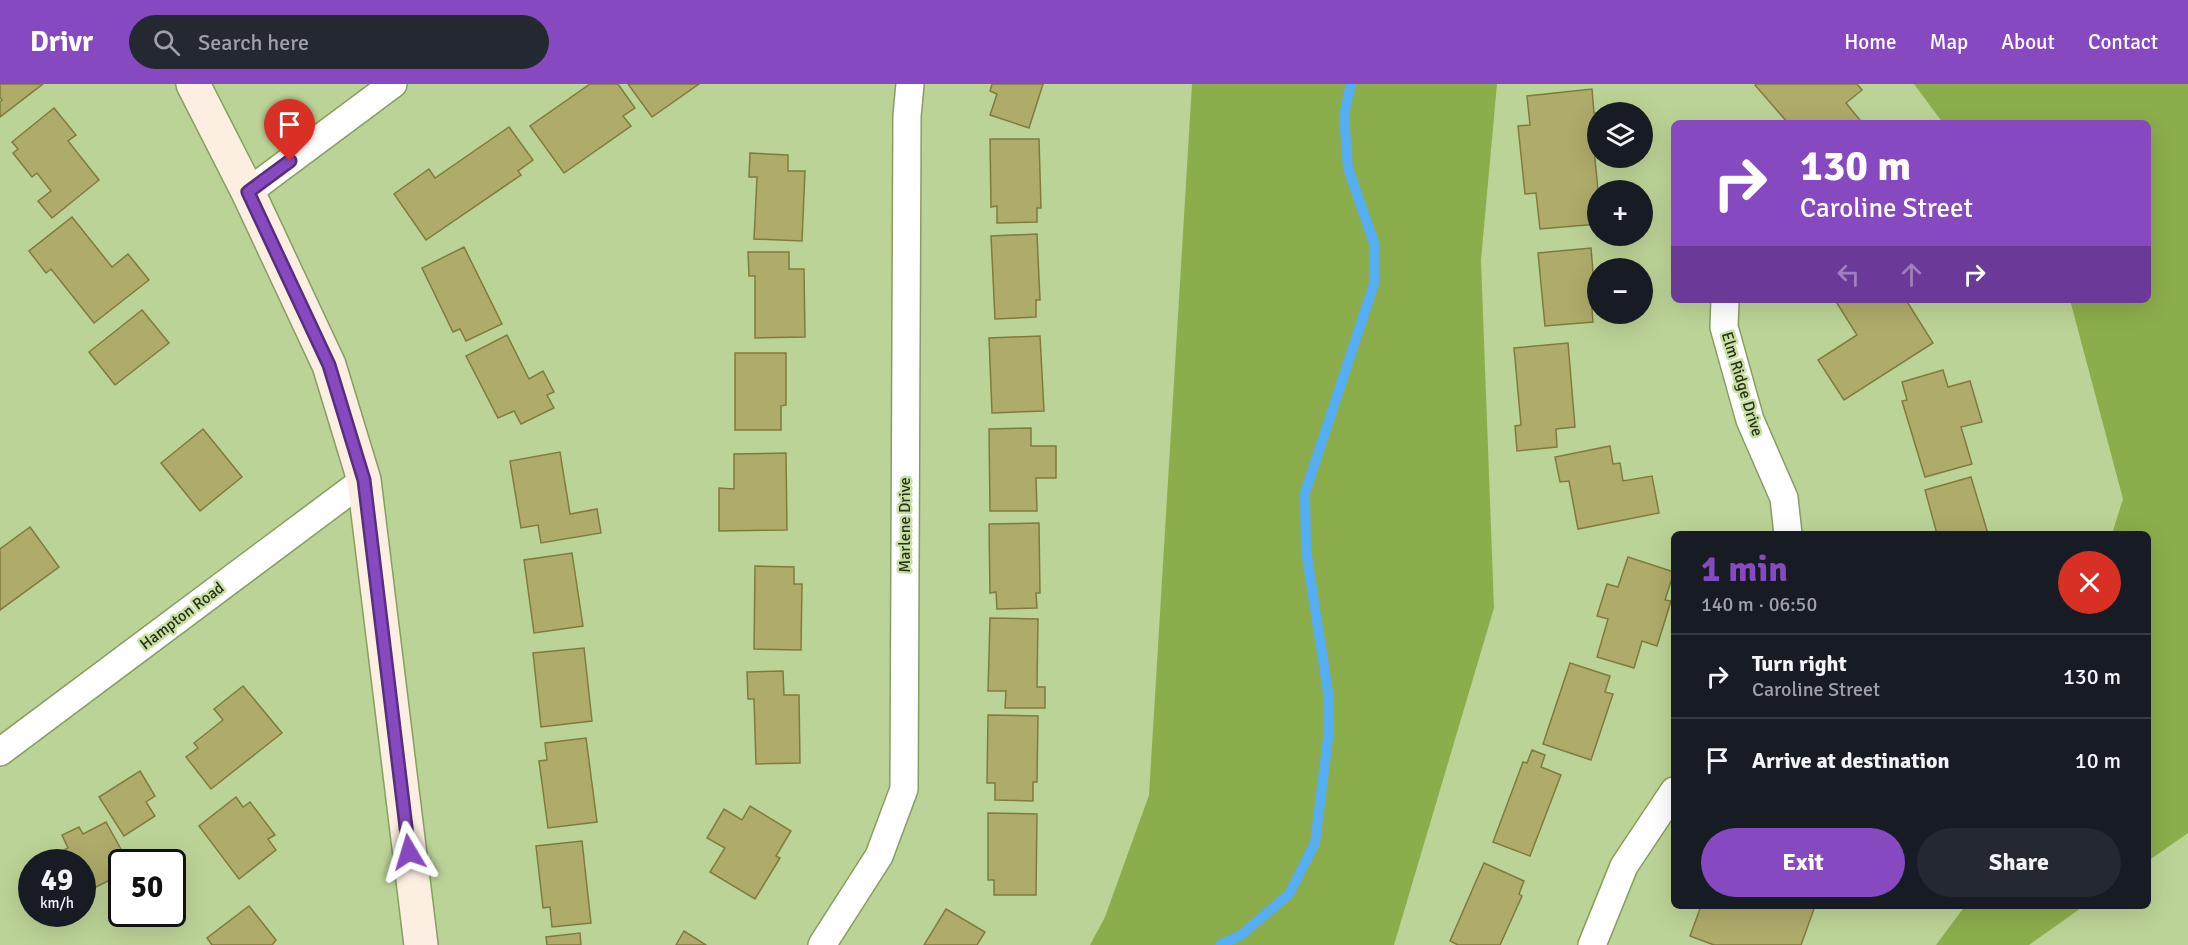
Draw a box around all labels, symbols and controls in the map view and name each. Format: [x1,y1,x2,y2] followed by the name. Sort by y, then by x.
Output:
[129,15,549,69] search box
[30,25,93,59] text: Drivr
[150,26,183,59] icon: search
[198,29,309,56] text: Search here
[1844,29,1897,55] text: Home
[1930,29,1968,55] text: Map
[2001,29,2055,55] text: About
[2088,29,2158,55] text: Contact
[264,99,315,161] pin
[1587,102,1653,324] map controls
[1587,102,1653,168] button: layers
[273,108,306,141] icon: arrive
[1800,141,1911,192] text: 130 m
[1701,144,1779,222] icon: right
[1587,180,1653,246] button: +
[1800,192,1973,225] text: Caroline Street
[1587,258,1653,324] button: −
[1832,258,1865,291] icon: left
[1895,258,1928,291] icon: ahead
[1958,258,1991,291] icon: right
[1717,329,1767,439] street label: Elm Ridge Drive
[895,477,915,573] street label: Marlene Drive
[1701,547,1788,592] text: 1 min
[2058,551,2121,614] button: close
[136,578,228,654] street label: Hampton Road
[1701,592,1817,617] text: 140 m · 06:50
[1752,650,1847,677] text: Turn right
[1701,660,1734,693] icon: right
[2063,663,2121,690] text: 130 m
[1752,677,1880,702] text: Caroline Street
[1701,744,1734,777] icon: arrive
[1752,747,1949,774] text: Arrive at destination
[2075,747,2121,774] text: 10 m
[377,820,441,884] position arrow
[1701,828,1905,897] button: Exit
[1917,828,2121,897] button: Share
[108,849,186,927] speed limit sign: 50
[41,862,73,899] text: 49
[40,894,74,912] text: km/h

